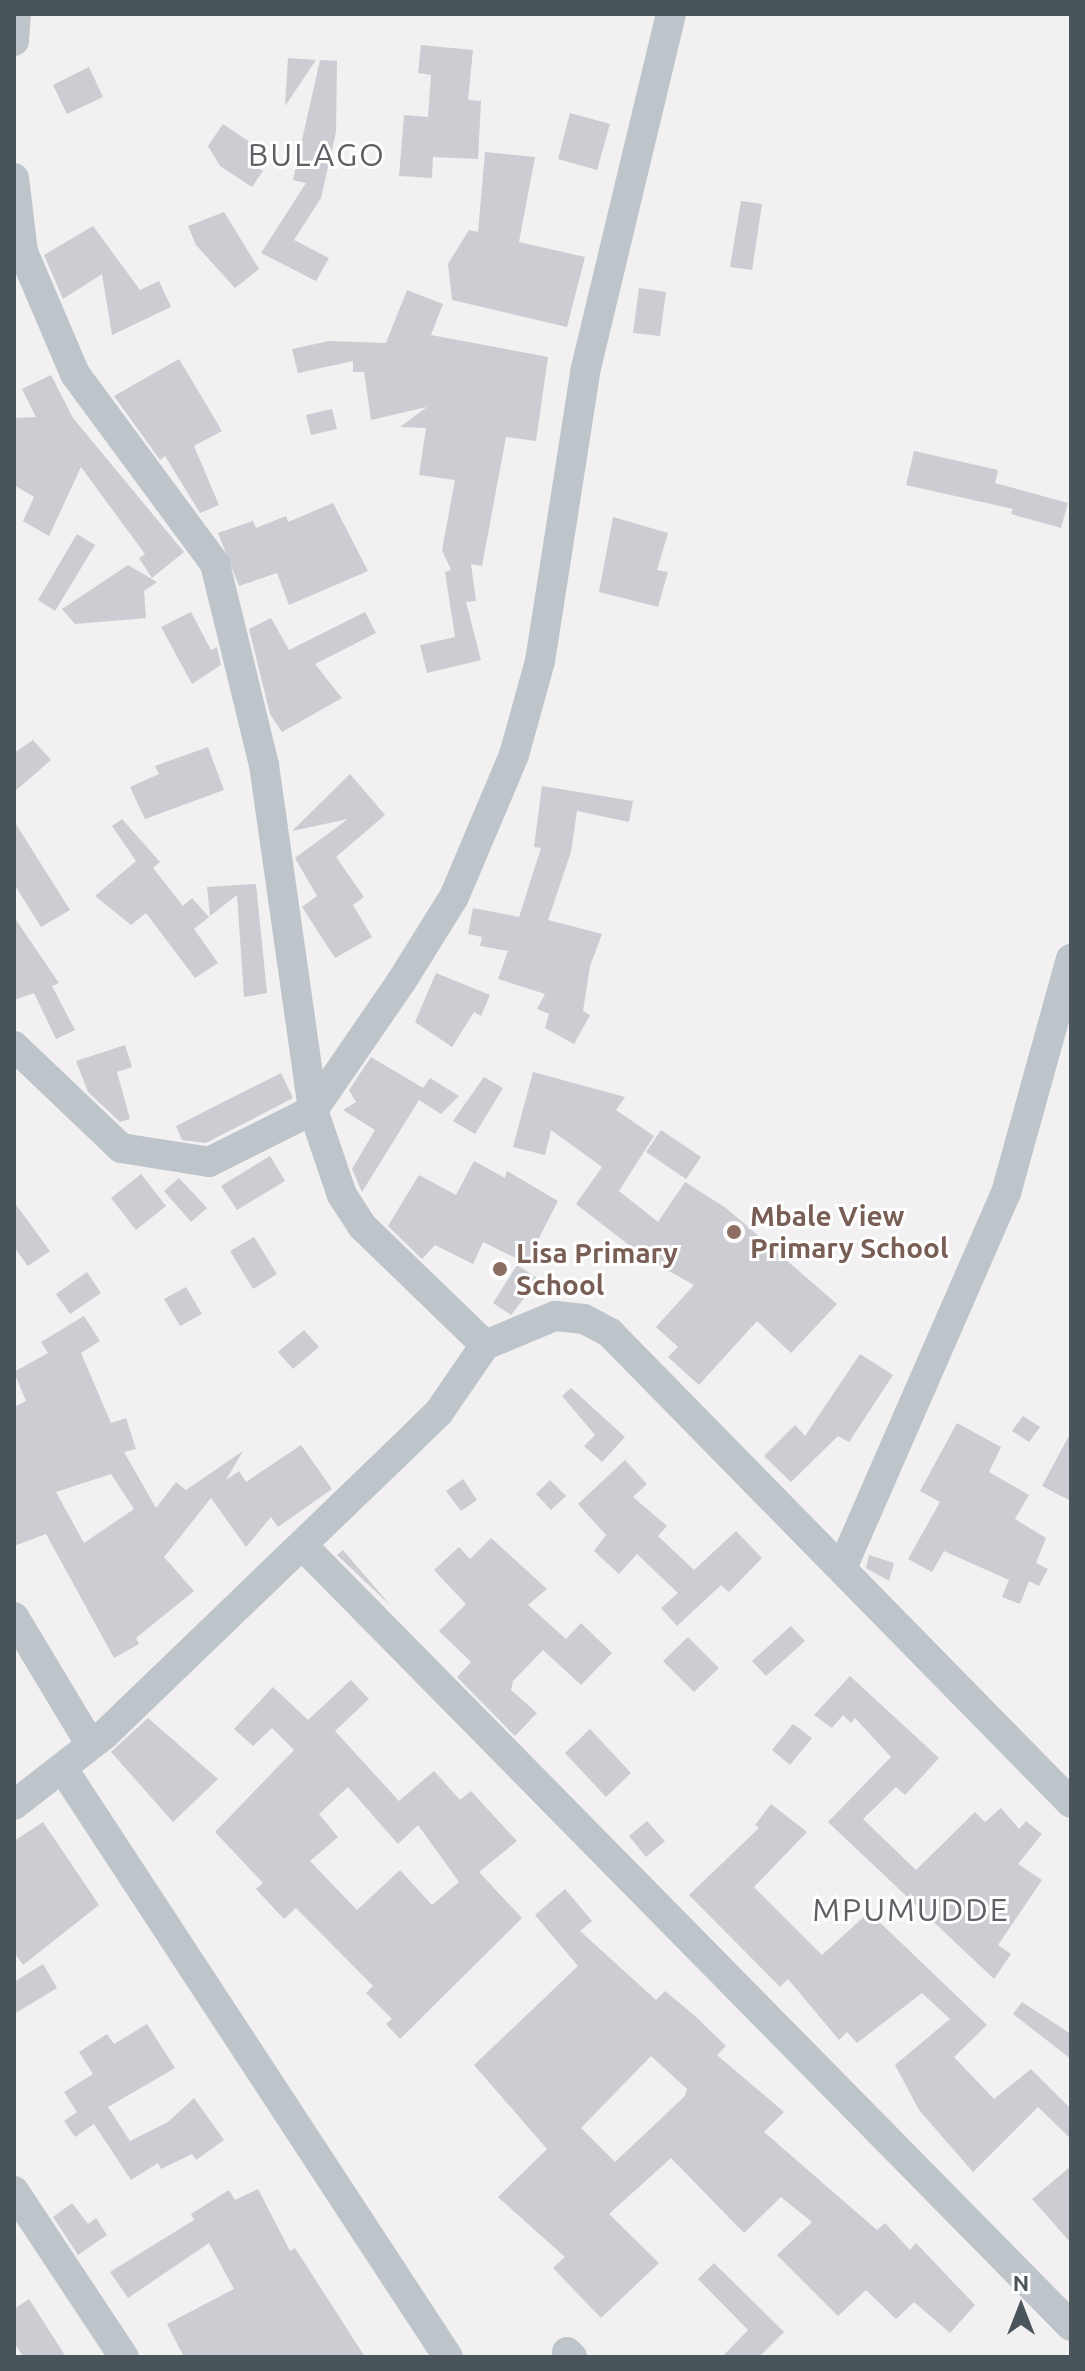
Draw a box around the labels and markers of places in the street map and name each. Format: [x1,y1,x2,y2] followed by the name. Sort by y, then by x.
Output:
[750,1199,948,1265] place label: Mbale View Primary School
[725,1223,743,1241] marker: Mbale View Primary School
[516,1236,678,1302] place label: Lisa Primary School
[491,1260,509,1278] marker: Lisa Primary School

